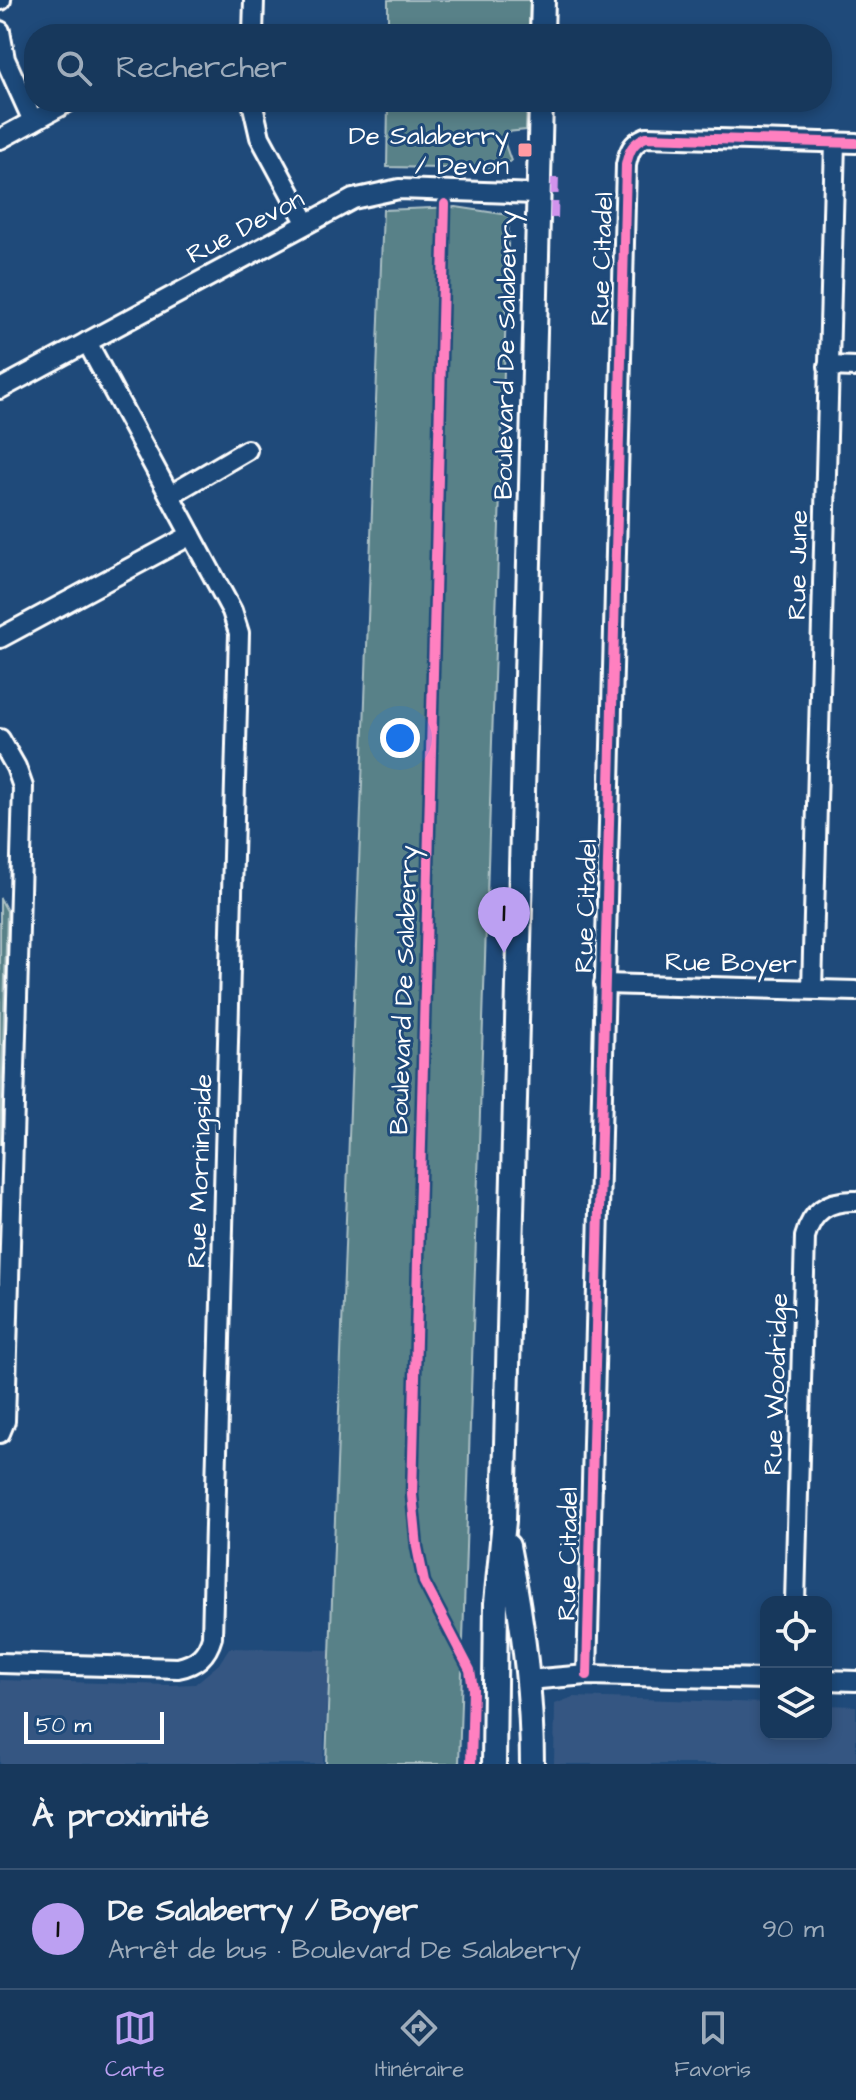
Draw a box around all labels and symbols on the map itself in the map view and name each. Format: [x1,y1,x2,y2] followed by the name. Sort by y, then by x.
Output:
[349,118,509,184] place label: De Salaberry / Devon
[516,141,534,159] marker: De Salaberry / Devon
[180,181,311,273] street label: Rue Devon
[582,192,622,327] street label: Rue Citadel
[485,210,529,500] street label: Boulevard De Salaberry
[779,510,817,620] street label: Rue June
[380,718,420,758] your location
[566,839,606,974] street label: Rue Citadel
[381,845,429,1135] street label: Boulevard De Salaberry
[478,887,530,953] pin: 1
[665,944,797,984] street label: Rue Boyer
[179,1073,223,1269] street label: Rue Morningside
[755,1292,799,1476] street label: Rue Woodridge
[549,1487,587,1621] street label: Rue Citadel
[24,1708,164,1744] scale bar

